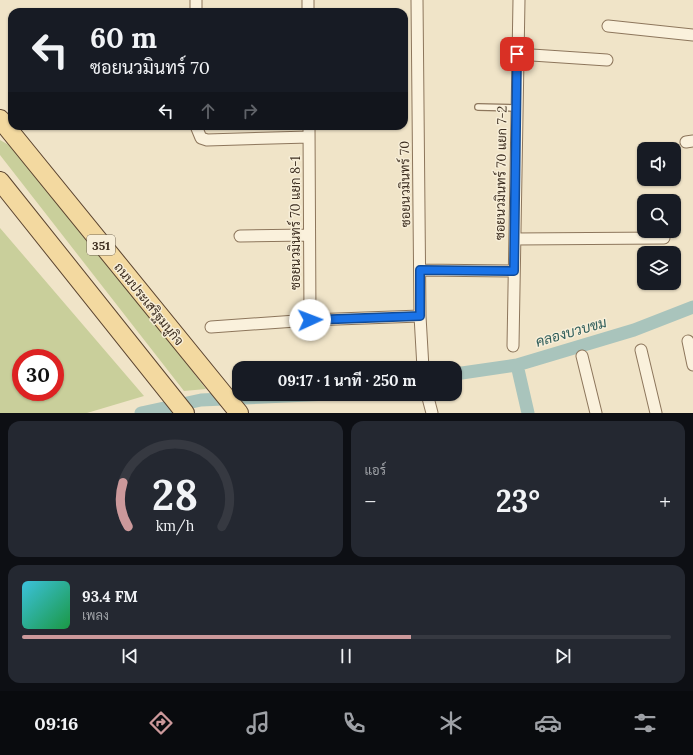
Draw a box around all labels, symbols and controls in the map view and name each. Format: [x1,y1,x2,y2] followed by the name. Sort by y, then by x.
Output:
[90,20,157,56] text: 60 m
[24,24,76,76] icon: left
[500,37,534,71] pin
[506,43,528,65] icon: arrive
[90,56,210,79] text: ซอยนวมินทร์ 70
[155,100,177,122] icon: left
[197,100,219,122] icon: ahead
[239,100,261,122] icon: right
[490,106,511,240] street label: ซอยนวมินทร์ 70 แยก 7-2
[395,141,414,227] street label: ซอยนวมินทร์ 70
[637,142,681,290] map controls
[637,142,681,186] button: sound
[286,156,304,290] street label: ซอยนวมินทร์ 70 แยก 8-1
[637,194,681,238] button: search
[87,235,115,255] road number: 351
[637,246,681,290] button: layers
[110,259,188,350] street label: ถนนประเสริฐมนูกิจ
[289,299,331,341] position arrow
[533,313,609,351] water label: คลองบวบขม
[12,349,64,401] speed limit sign: 30
[278,371,416,390] text: 09:17 · 1 นาที · 250 m
[365,462,386,479] text: แอร์
[152,468,198,521] text: 28
[496,482,540,520] text: 23°
[365,487,376,515] text: −
[659,487,671,515] text: +
[156,517,195,536] text: km/h
[82,587,138,606] text: 93.4 FM
[82,607,109,624] text: เพลง
[119,645,141,667] icon: previous
[335,645,357,667] icon: pause
[552,645,574,667] icon: next
[147,709,175,737] icon: directions
[244,709,272,737] icon: music
[340,709,368,737] icon: phone
[437,709,465,737] icon: climate
[534,709,562,737] icon: car
[631,709,659,737] icon: filters
[34,712,78,735] text: 09:16

